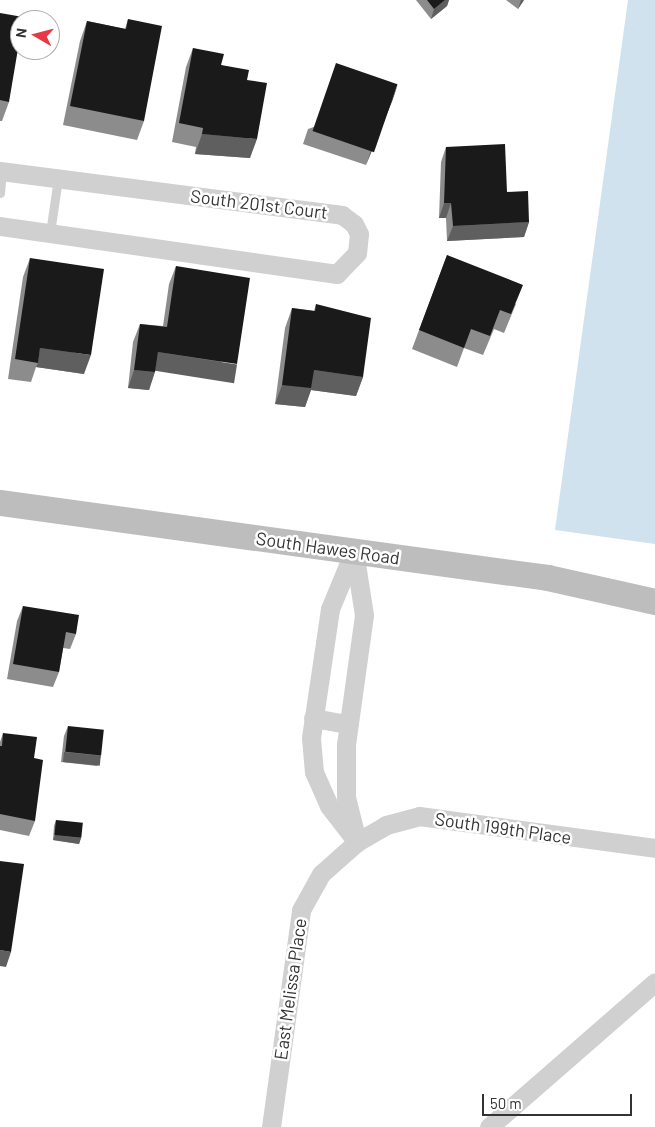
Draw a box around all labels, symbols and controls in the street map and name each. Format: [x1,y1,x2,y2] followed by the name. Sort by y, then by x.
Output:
[10,10,60,60] north arrow
[12,27,30,39] text: N
[189,185,329,223] street label: South 201st Court
[255,527,401,569] street label: South Hawes Road
[433,808,573,848] street label: South 199th Place
[269,917,311,1061] street label: East Melissa Place
[485,1084,635,1116] scale bar
[490,1094,522,1112] text: 50 m

